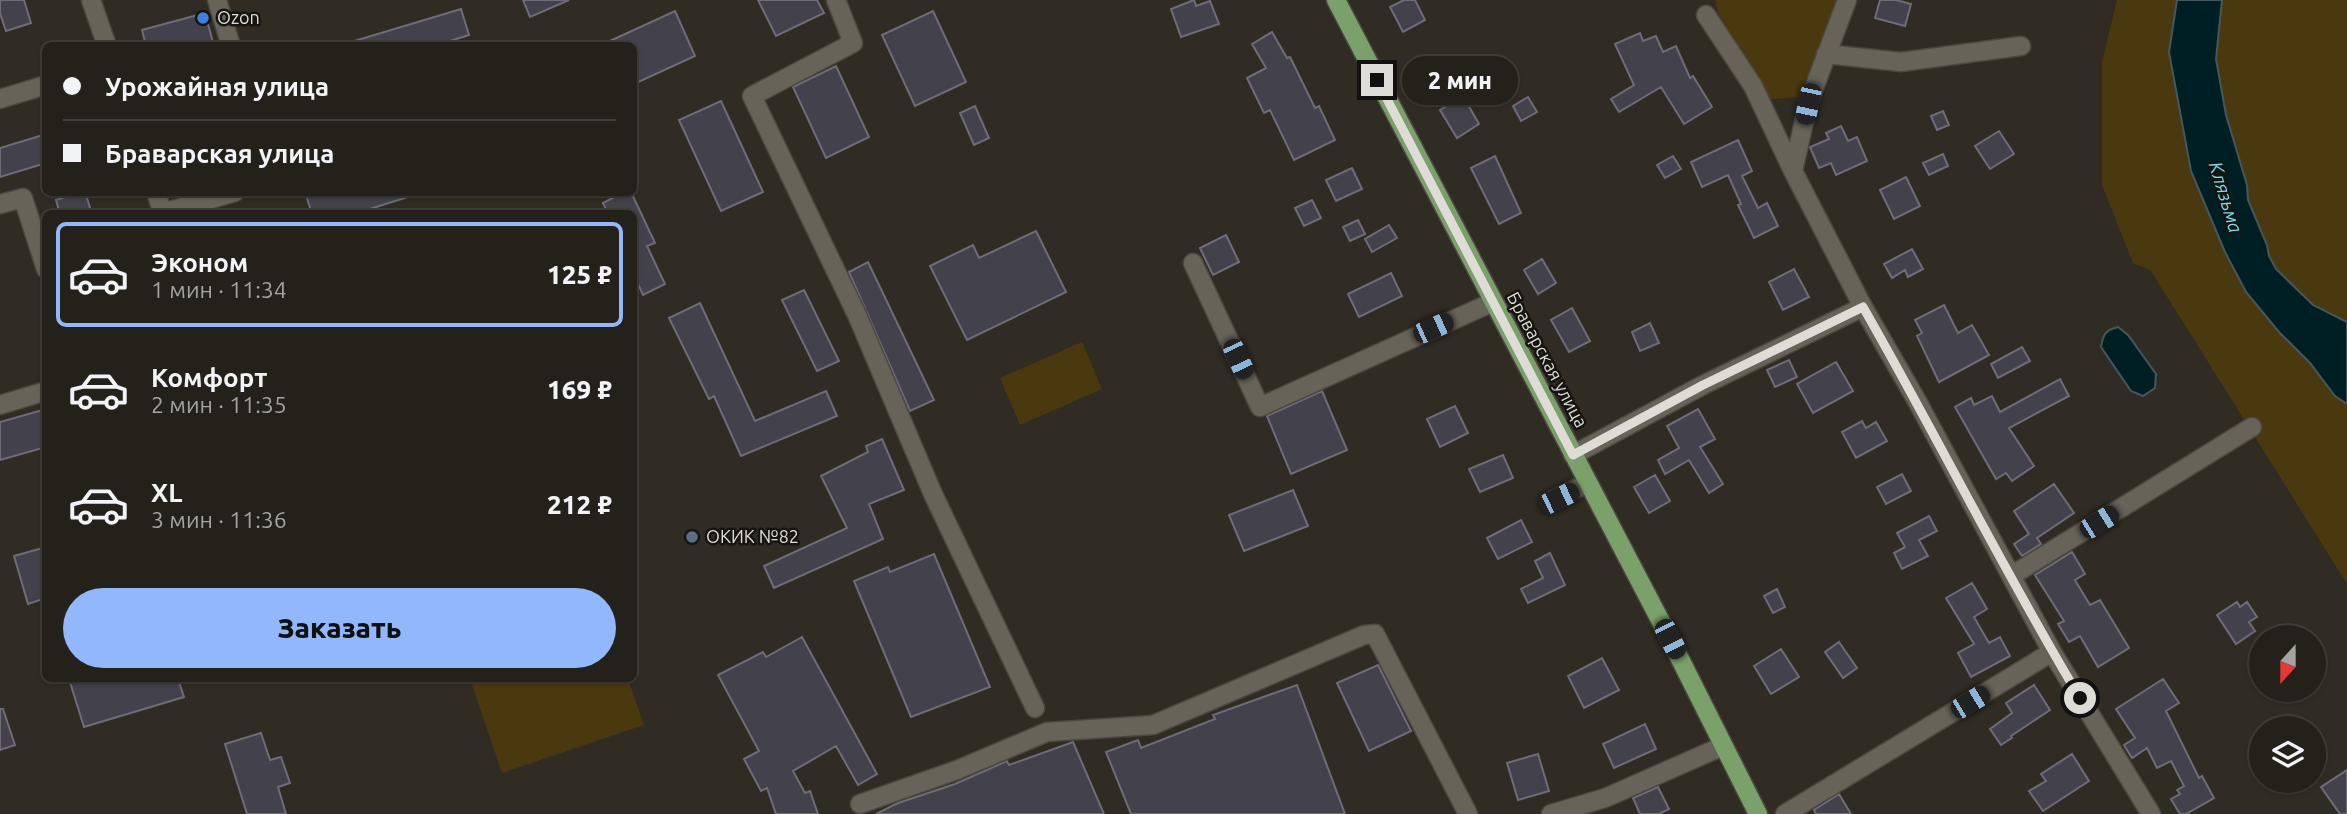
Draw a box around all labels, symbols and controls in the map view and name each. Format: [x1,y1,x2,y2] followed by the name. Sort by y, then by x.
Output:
[217,7,260,27] place label: Ozon
[195,10,211,26] marker: Ozon
[1402,56,1517,104] callout: 2 мин
[1361,64,1393,96] route end
[1428,68,1492,93] text: 2 мин
[105,72,329,101] text: Урожайная улица
[1794,81,1823,127] car
[105,139,334,168] text: Браварская улица
[2205,159,2247,235] water label: Клязьма
[67,243,130,306] icon: car
[151,248,248,277] text: Эконом
[547,260,612,289] text: 125 ₽
[151,277,287,302] text: 1 мин · 11:34
[1504,288,1592,431] street label: Браварская улица
[1410,310,1457,346] car
[1220,336,1257,382] car
[67,358,130,421] icon: car
[151,363,267,392] text: Комфорт
[547,375,612,404] text: 169 ₽
[151,392,287,417] text: 2 мин · 11:35
[67,473,130,536] icon: car
[151,478,182,507] text: XL
[1536,479,1583,517] car
[547,490,612,519] text: 212 ₽
[2076,502,2123,542] car
[151,507,287,532] text: 3 мин · 11:36
[706,526,799,546] place label: ОКИК №82
[684,529,700,545] marker: ОКИК №82
[63,588,616,668] button: Заказать
[1652,616,1689,662] car
[2249,625,2326,702] north arrow
[2249,625,2326,793] map controls
[1947,682,1994,722] car
[2064,682,2096,714] route start
[2249,716,2326,793] button: layers

